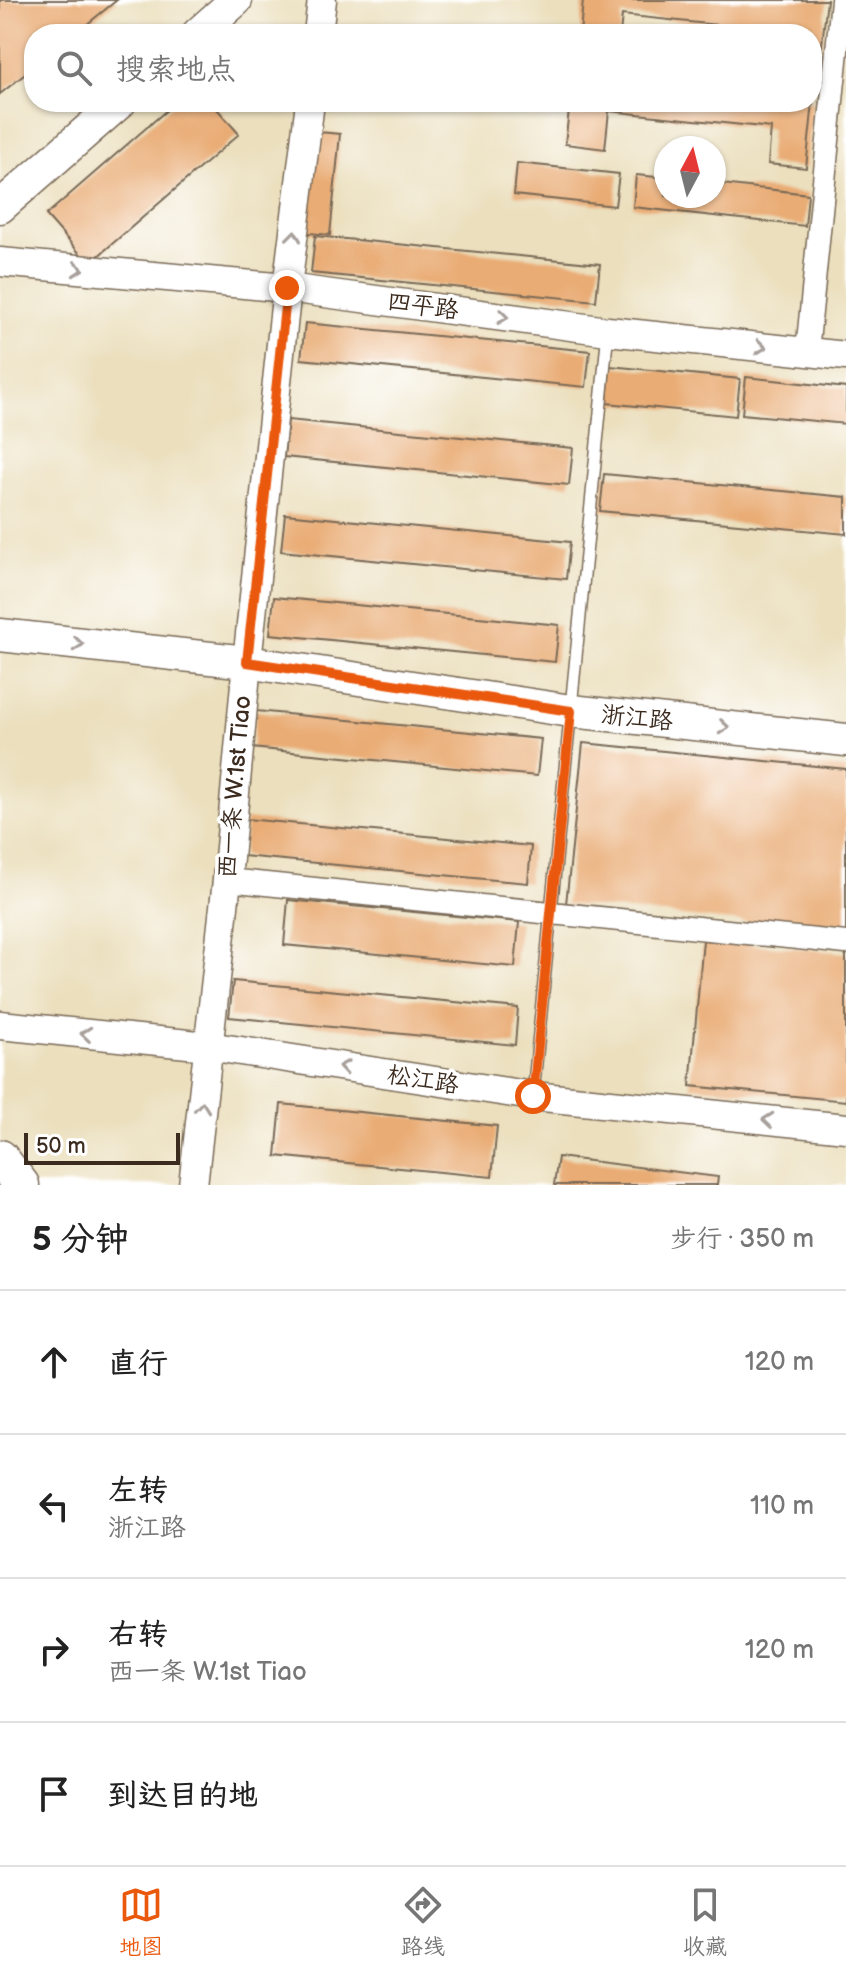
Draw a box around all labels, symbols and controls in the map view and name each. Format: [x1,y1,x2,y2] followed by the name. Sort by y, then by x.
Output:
[24,24,822,112] search box
[52,46,96,90] icon: search
[116,52,236,88] text: 搜索地点
[654,136,726,208] north arrow
[285,229,302,242] one-way arrow
[72,260,85,277] one-way arrow
[269,270,305,306] route end
[385,287,461,325] street label: 四平路
[496,308,510,325] one-way arrow
[755,338,768,355] one-way arrow
[71,635,84,652] one-way arrow
[213,694,257,880] street label: 西一条 W.1st Tiao
[600,700,674,736] street label: 浙江路
[718,719,731,736] one-way arrow
[79,1025,92,1042] one-way arrow
[337,1060,351,1077] one-way arrow
[385,1060,461,1100] street label: 松江路
[515,1078,551,1114] route start
[193,1101,210,1114] one-way arrow
[761,1112,774,1129] one-way arrow
[24,1129,180,1165] scale bar
[36,1133,86,1160] text: 50 m
[32,1219,129,1260] text: 5 分钟
[670,1224,814,1255] text: 步行 · 350 m
[32,1340,76,1384] icon: ahead
[108,1346,168,1382] text: 直行
[745,1347,814,1378] text: 120 m
[108,1473,168,1509] text: 左转
[32,1484,76,1528] icon: left
[750,1491,814,1522] text: 110 m
[108,1513,186,1544] text: 浙江路
[108,1617,168,1653] text: 右转
[32,1628,76,1672] icon: right
[745,1635,814,1666] text: 120 m
[108,1657,307,1688] text: 西一条 W.1st Tiao
[32,1772,76,1816] icon: arrive
[108,1778,258,1814] text: 到达目的地
[119,1883,163,1961] tab: 地图
[401,1883,445,1961] tab: 路线
[683,1883,727,1961] tab: 收藏

